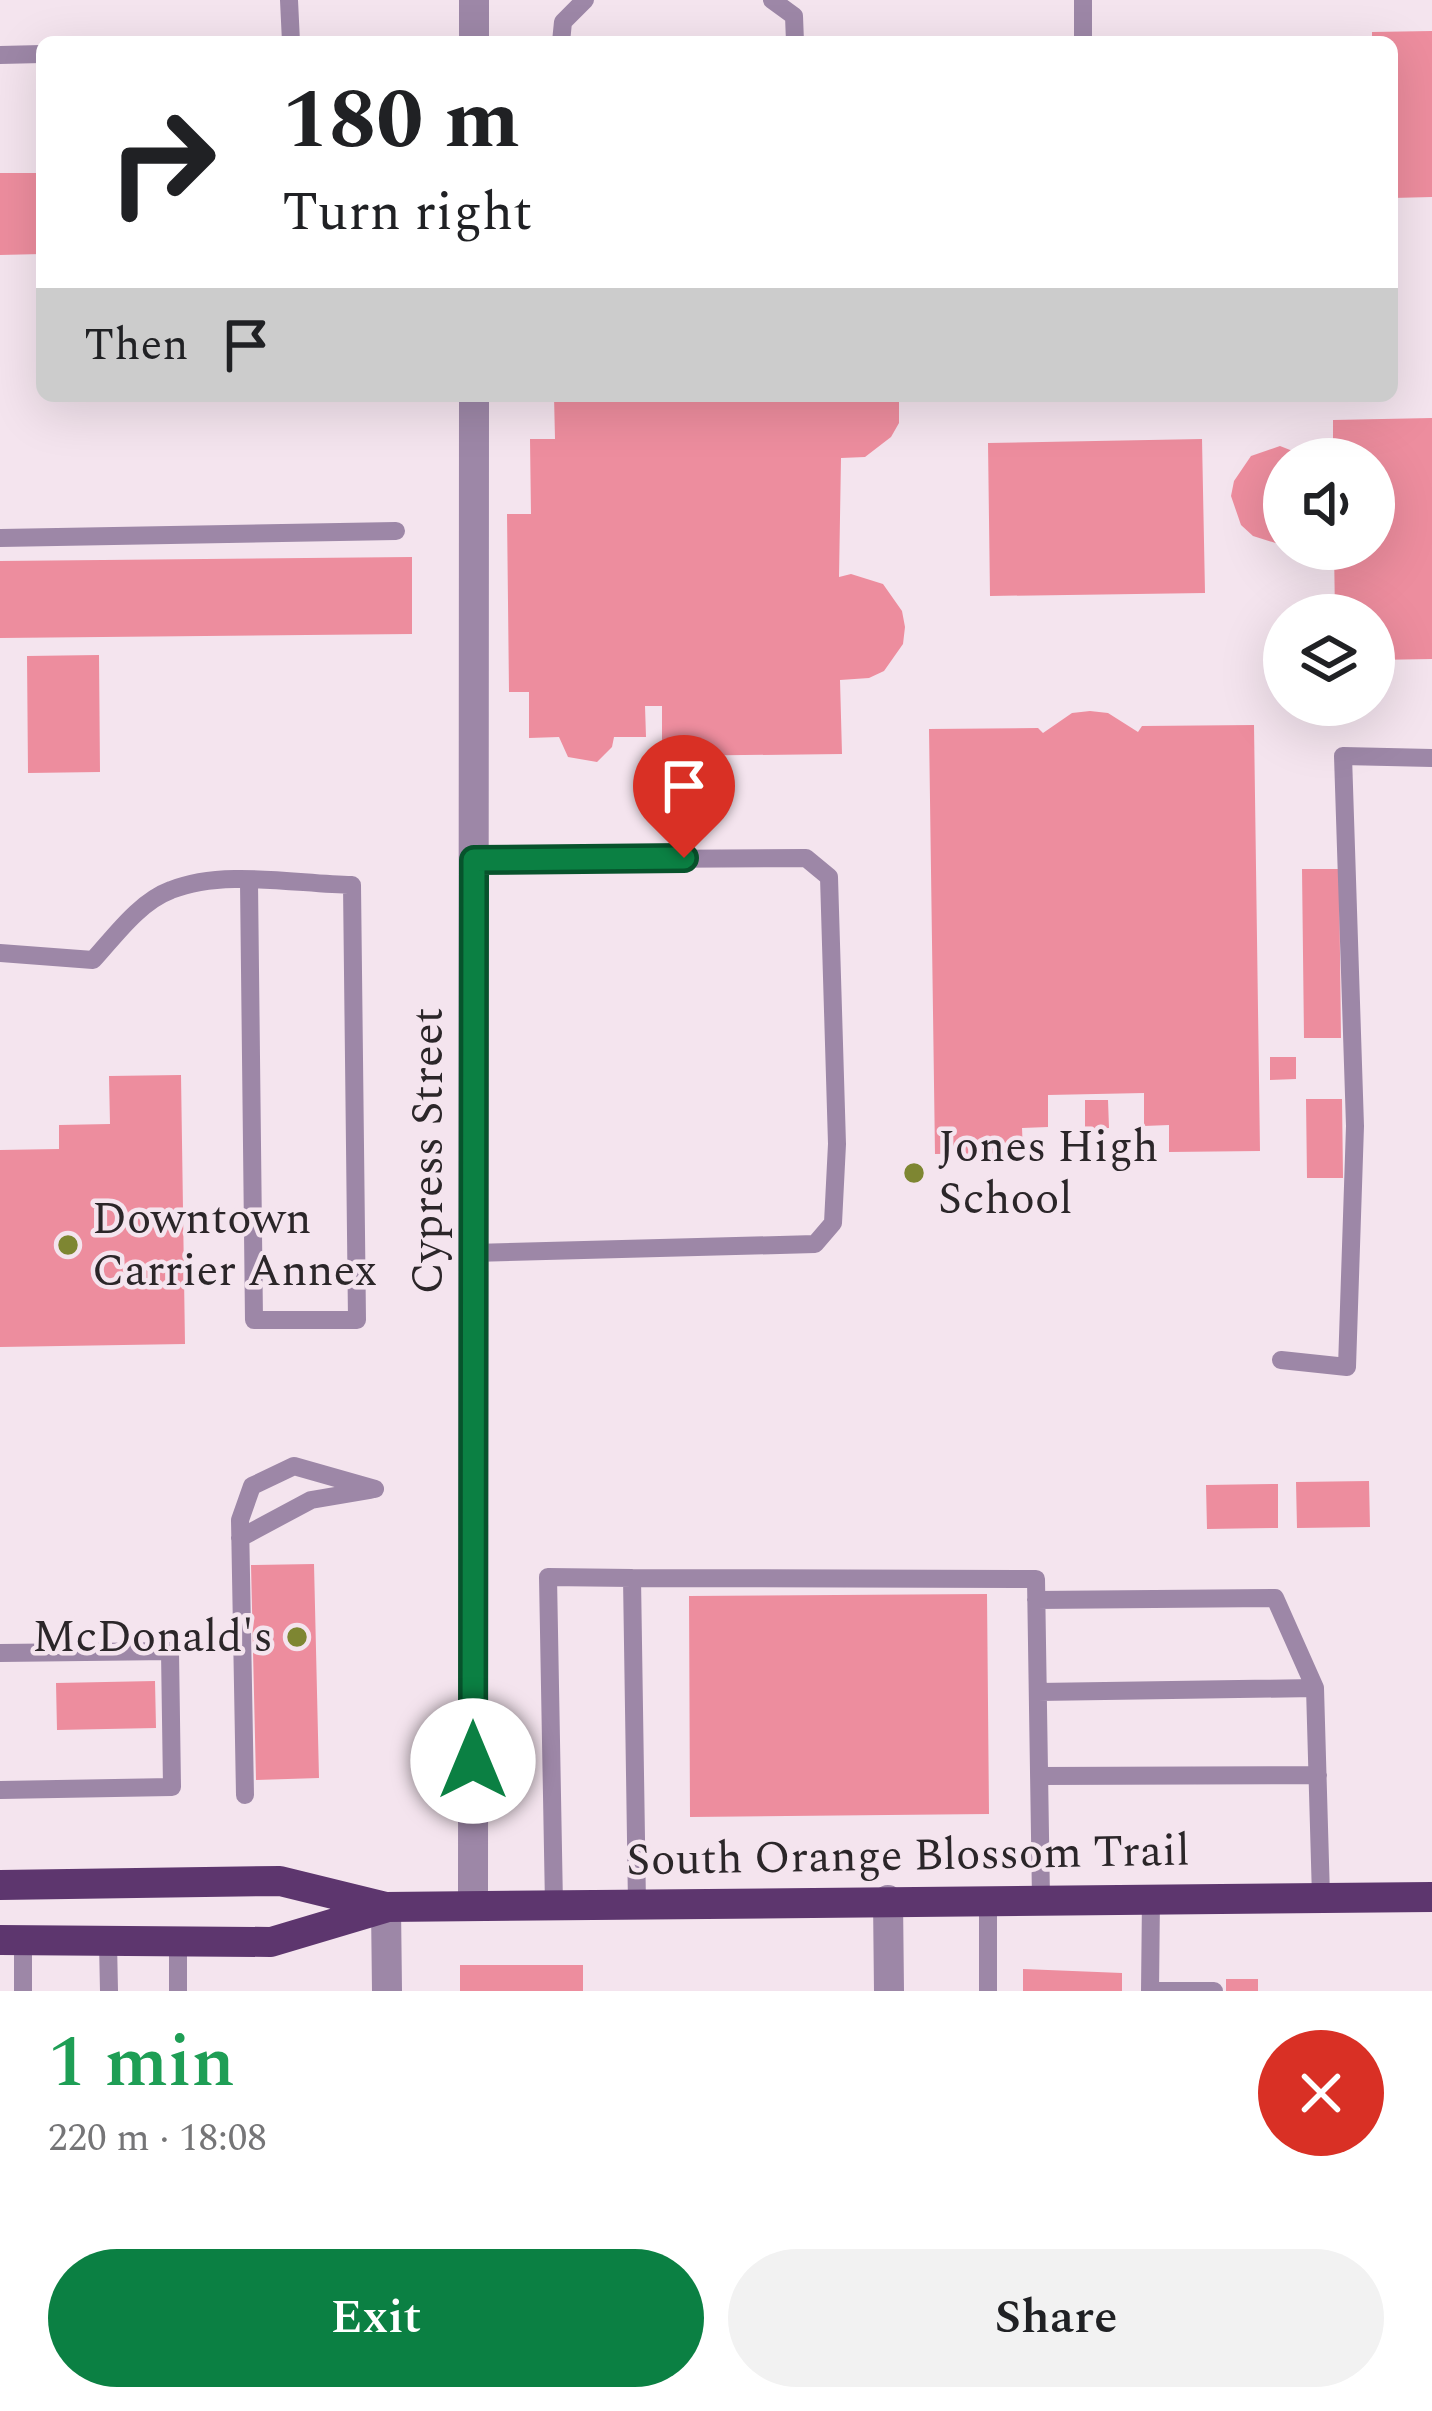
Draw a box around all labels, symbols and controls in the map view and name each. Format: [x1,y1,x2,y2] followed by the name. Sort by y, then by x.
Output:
[282,57,520,185] text: 180 m
[84,84,240,240] icon: right
[282,172,532,254] text: Turn right
[84,311,189,380] text: Then
[213,312,279,378] icon: arrive
[1263,438,1395,726] map controls
[1263,438,1395,570] button: sound
[1263,594,1395,726] button: layers
[633,735,735,858] pin
[651,753,717,819] icon: arrive
[394,1007,463,1295] street label: Cypress Street
[938,1113,1158,1234] place label: Jones High School
[901,1160,927,1186] marker: Jones High School
[92,1185,377,1306] place label: Downtown Carrier Annex
[55,1232,81,1258] marker: Downtown Carrier Annex
[32,1603,273,1672] place label: McDonald's
[284,1624,310,1650] marker: McDonald's
[410,1698,536,1824] position arrow
[626,1817,1190,1895] street label: South Orange Blossom Trail
[48,2009,235,2118] text: 1 min
[1258,2030,1384,2156] button: close
[48,2109,267,2168] text: 220 m · 18:08
[48,2249,704,2387] button: Exit
[728,2249,1384,2387] button: Share

